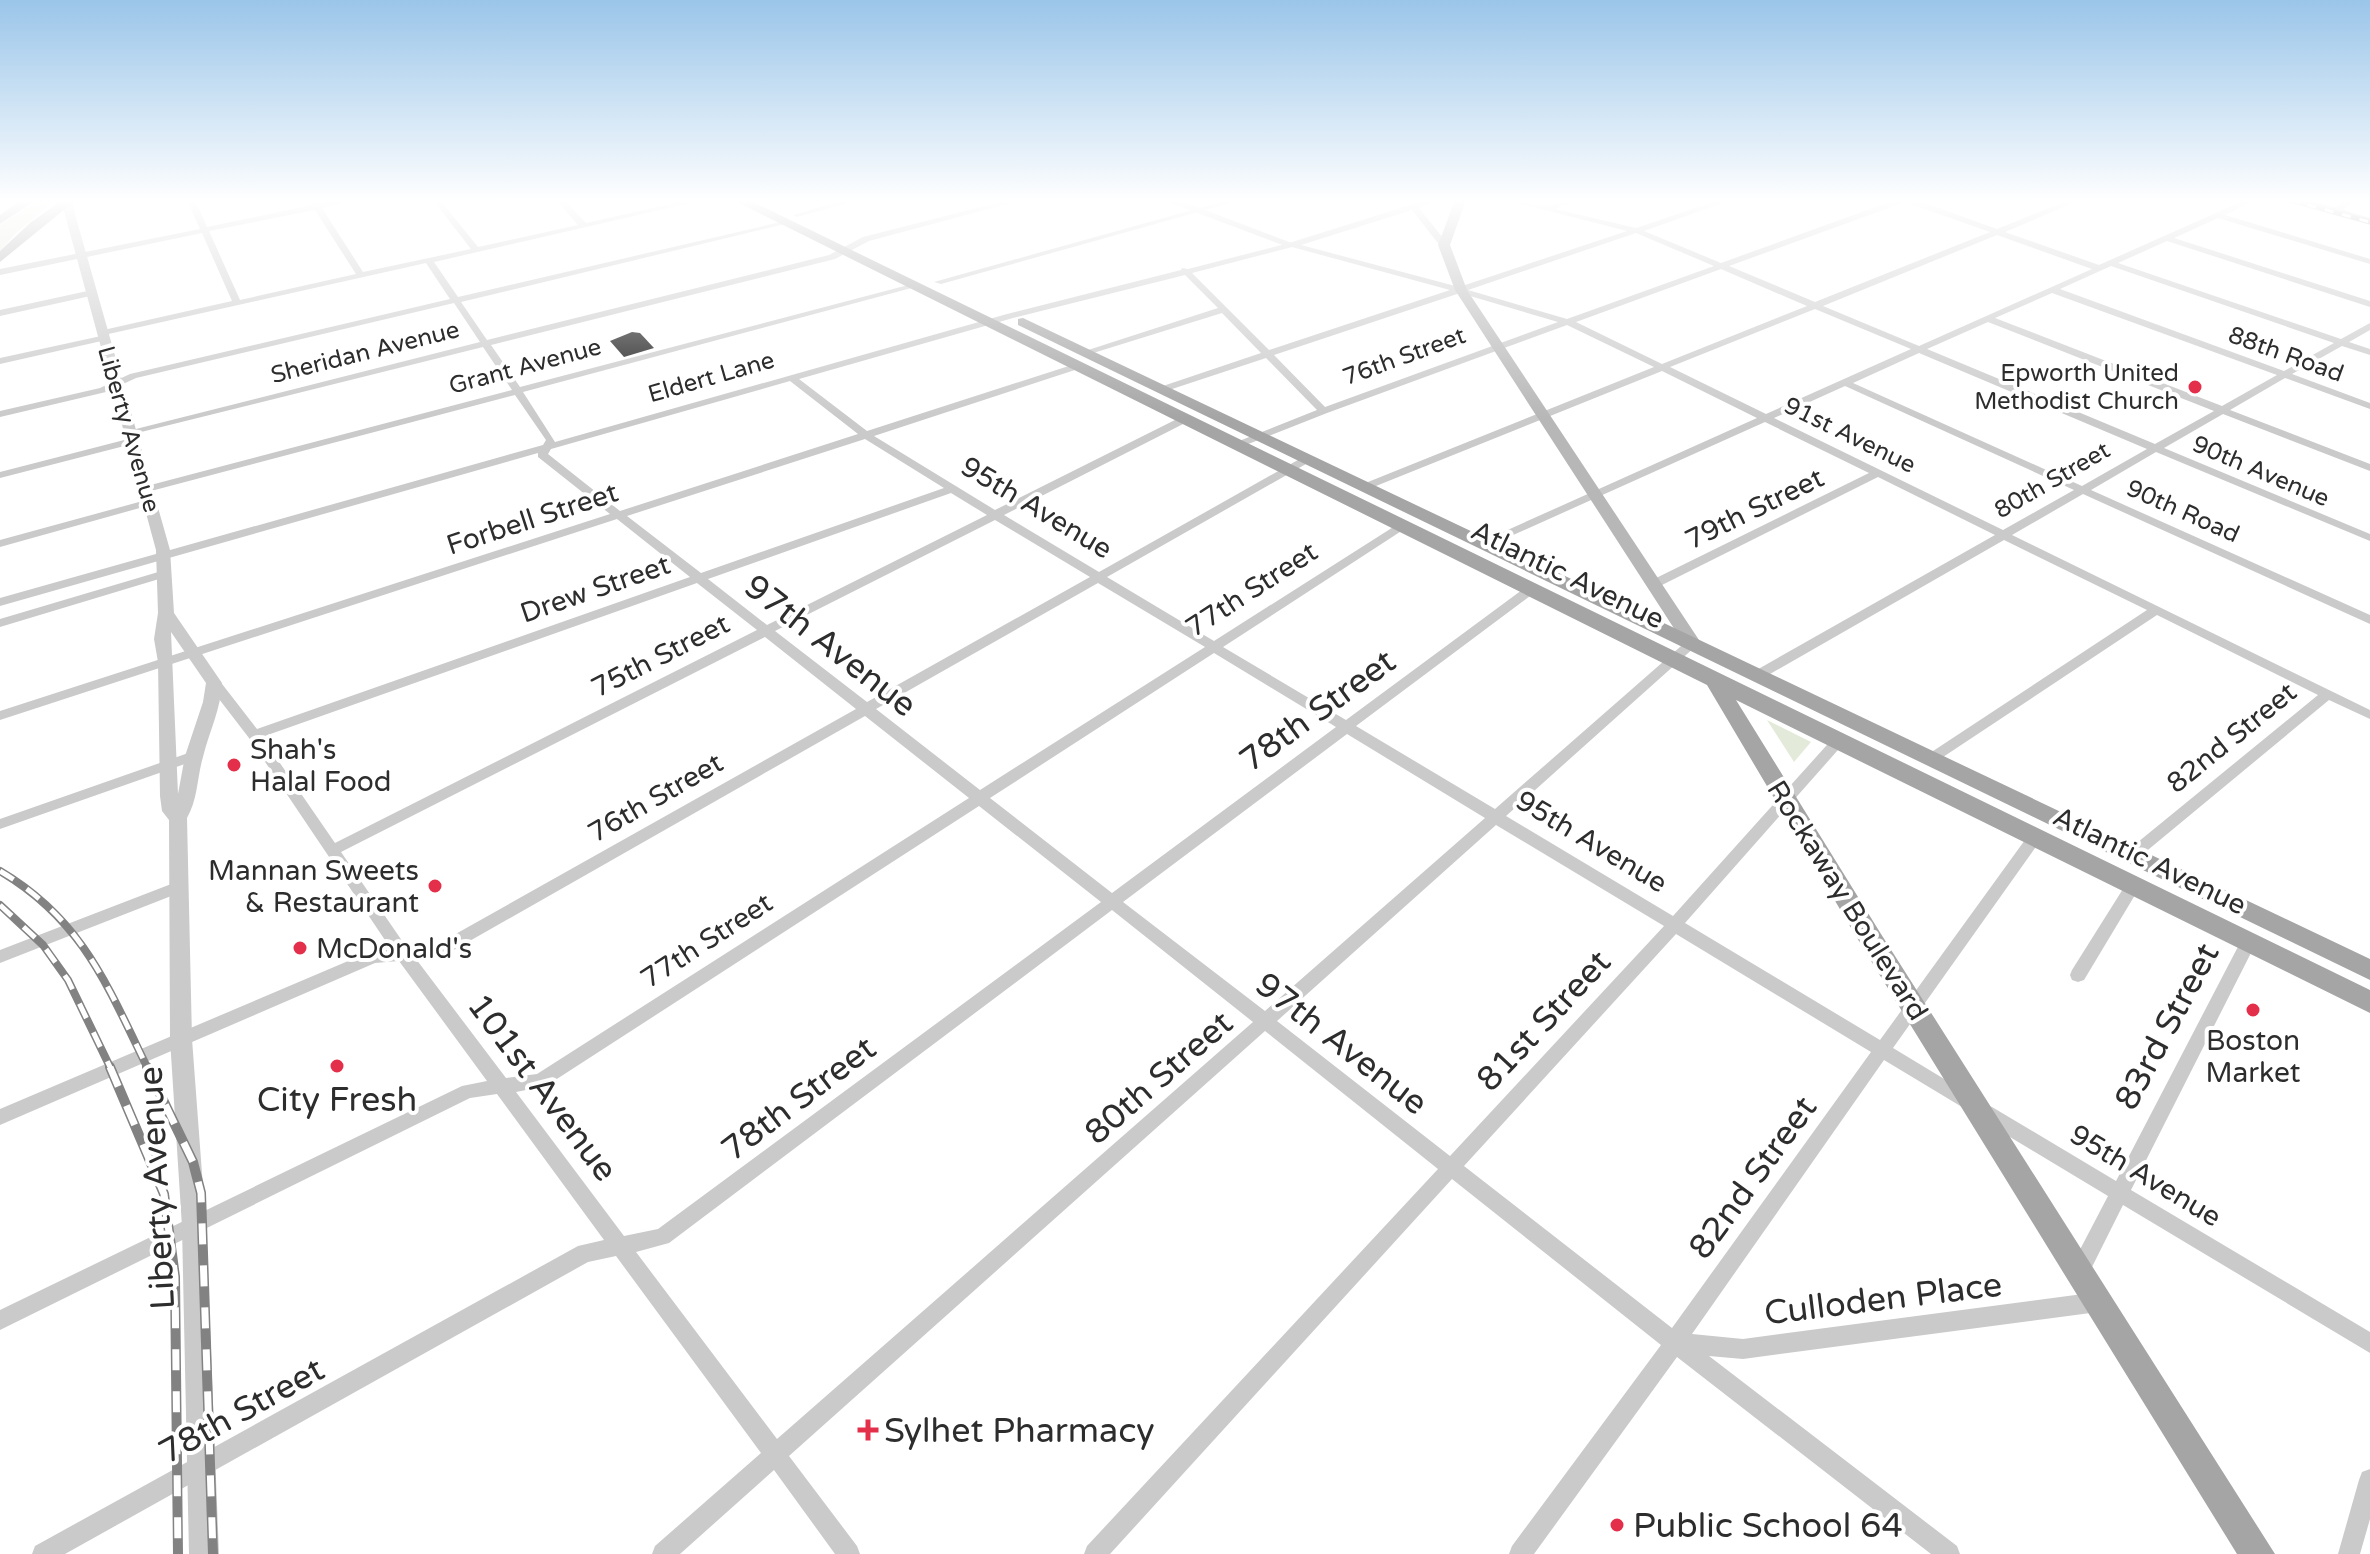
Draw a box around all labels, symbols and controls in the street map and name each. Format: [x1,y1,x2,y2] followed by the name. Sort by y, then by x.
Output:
[268,315,462,390] street label: Sheridan Avenue
[2224,320,2347,389] street label: 88th Road
[1339,321,1470,392] street label: 76th Street
[446,332,604,401] street label: Grant Avenue
[91,343,166,516] street label: Liberty Avenue
[645,346,778,409] street label: Eldert Lane
[1974,359,2179,416] place label: Epworth United Methodist Church
[2186,378,2204,396] marker: Epworth United Methodist Church
[1779,391,1920,480] street label: 91st Avenue
[2188,430,2334,513] street label: 90th Avenue
[1989,436,2115,525] street label: 80th Street
[955,449,1118,566] street label: 95th Avenue
[1679,461,1830,557] street label: 79th Street
[2122,474,2244,549] street label: 90th Road
[442,475,623,563] street label: Forbell Street
[1466,513,1670,636] street label: Atlantic Avenue
[1179,535,1324,645] street label: 77th Street
[516,547,675,630] street label: Drew Street
[736,566,924,726] street label: 97th Avenue
[586,607,735,705] street label: 75th Street
[1232,641,1404,781] street label: 78th Street
[2160,675,2304,800] street label: 82nd Street
[250,733,391,799] place label: Shah's Halal Food
[582,745,729,850] street label: 76th Street
[225,756,243,774] marker: Shah's Halal Food
[1759,774,1935,1027] street label: Rockaway Boulevard
[1510,783,1673,900] street label: 95th Avenue
[2048,799,2252,922] street label: Atlantic Avenue
[208,854,419,920] place label: Mannan Sweets & Restaurant
[426,877,444,895] marker: Mannan Sweets & Restaurant
[634,886,779,996] street label: 77th Street
[316,932,472,966] place label: McDonald's
[2106,936,2228,1117] street label: 83rd Street
[291,939,309,957] marker: McDonald's
[1468,942,1620,1100] street label: 81st Street
[1247,964,1435,1124] street label: 97th Avenue
[458,986,626,1190] street label: 101st Avenue
[2244,1001,2262,1019] marker: Boston Market
[1077,1003,1241,1153] street label: 80th Street
[2205,1024,2301,1090] place label: Boston Market
[714,1028,884,1170] street label: 78th Street
[328,1057,346,1075] marker: City Fresh
[131,1065,184,1311] street label: Liberty Avenue
[257,1080,417,1121] place label: City Fresh
[1681,1089,1826,1267] street label: 82nd Street
[2064,1117,2227,1234] street label: 95th Avenue
[1762,1265,2004,1334] street label: Culloden Place
[152,1349,331,1473] street label: 78th Street
[884,1411,1155,1452] place label: Sylhet Pharmacy
[859,1421,877,1439] marker: Sylhet Pharmacy
[1633,1506,1903,1547] place label: Public School 64
[1608,1516,1626,1534] marker: Public School 64

